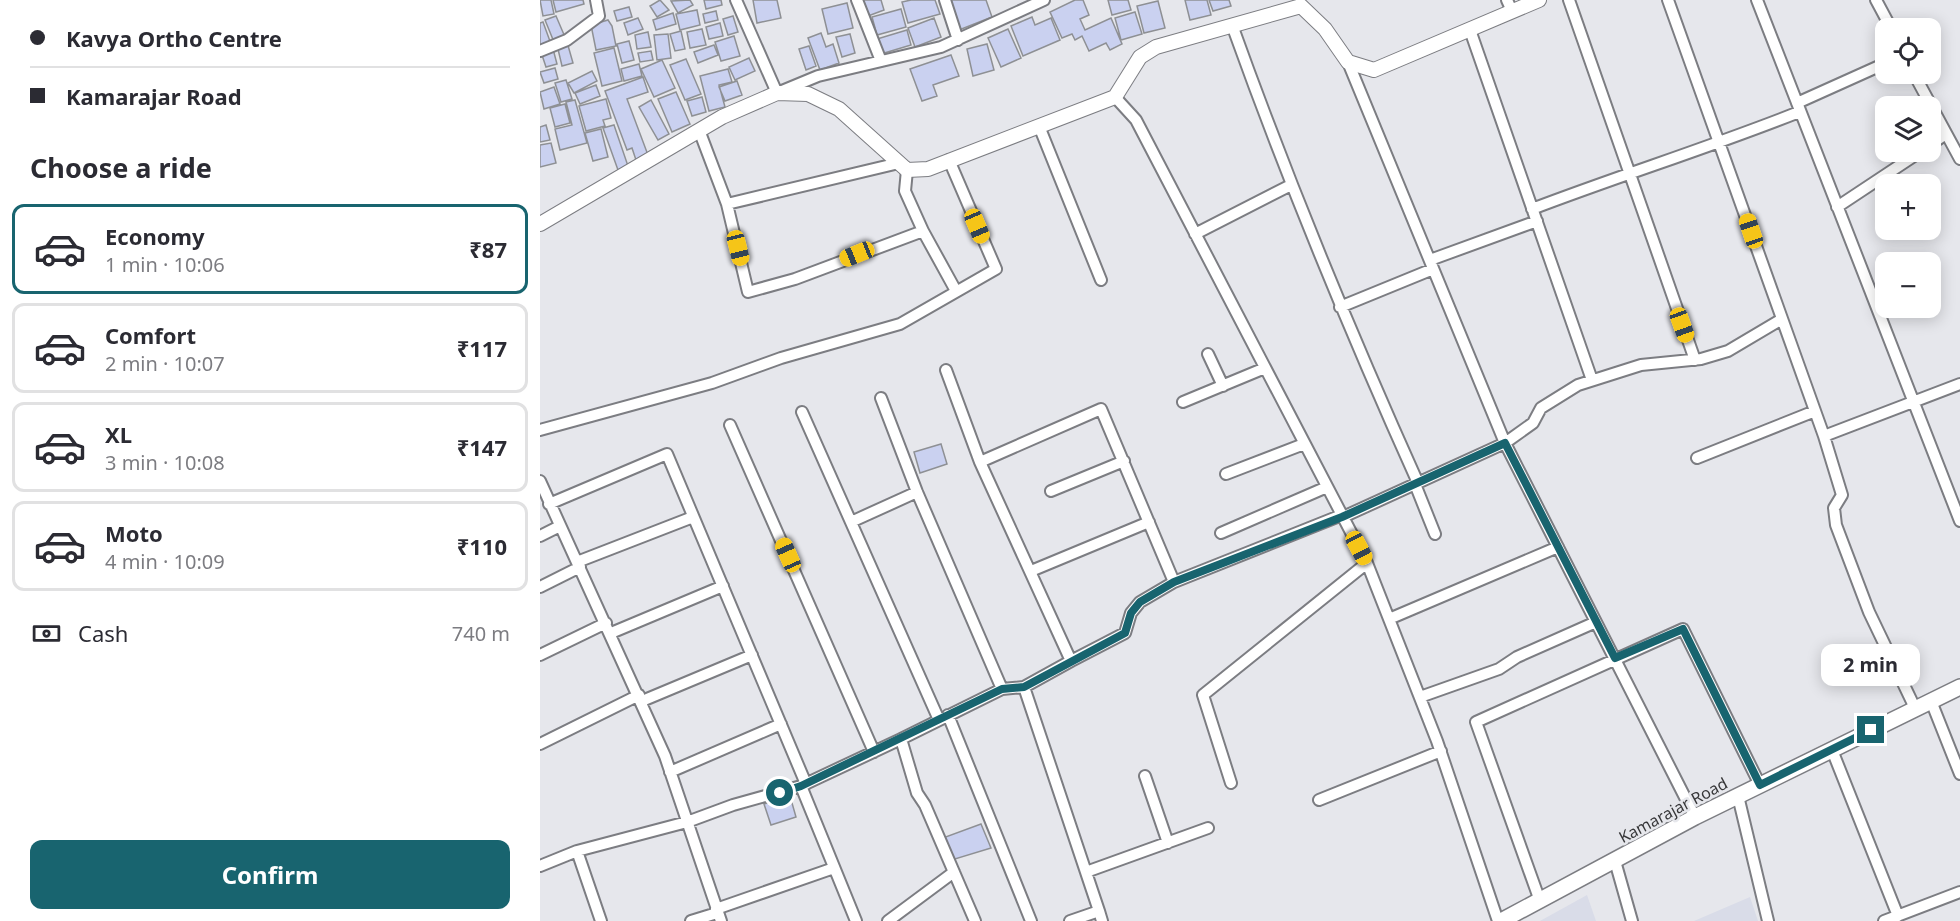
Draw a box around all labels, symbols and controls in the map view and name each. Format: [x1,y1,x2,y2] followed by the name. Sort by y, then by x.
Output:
[1875,18,1941,318] map controls
[1875,18,1941,84] button: locate
[66,23,282,53] text: Kavya Ortho Centre
[66,81,242,111] text: Kamarajar Road
[1875,96,1941,162] button: layers
[30,149,212,186] text: Choose a ride
[1875,174,1941,240] button: +
[962,206,992,246] car
[1737,211,1765,251] car
[105,221,204,251] text: Economy
[33,222,87,276] icon: car
[725,228,751,268] car
[469,234,507,264] text: ₹87
[837,239,877,269] car
[105,251,225,278] text: 1 min · 10:06
[1875,252,1941,318] button: −
[1667,305,1697,345] car
[105,320,196,350] text: Comfort
[33,321,87,375] icon: car
[457,333,507,363] text: ₹117
[105,350,225,377] text: 2 min · 10:07
[105,419,132,449] text: XL
[33,420,87,474] icon: car
[457,432,507,462] text: ₹147
[105,449,225,476] text: 3 min · 10:08
[105,518,163,548] text: Moto
[33,519,87,573] icon: car
[1343,528,1375,568] car
[457,531,507,561] text: ₹110
[772,535,804,575] car
[105,548,225,575] text: 4 min · 10:09
[30,617,63,650] icon: cash
[78,618,128,648] text: Cash
[452,620,510,647] text: 740 m
[1822,643,1920,685] callout: 2 min
[1843,651,1898,678] text: 2 min
[1857,716,1884,743] route end
[1615,772,1731,848] street label: Kamarajar Road
[766,779,793,806] route start
[30,840,510,909] button: Confirm

